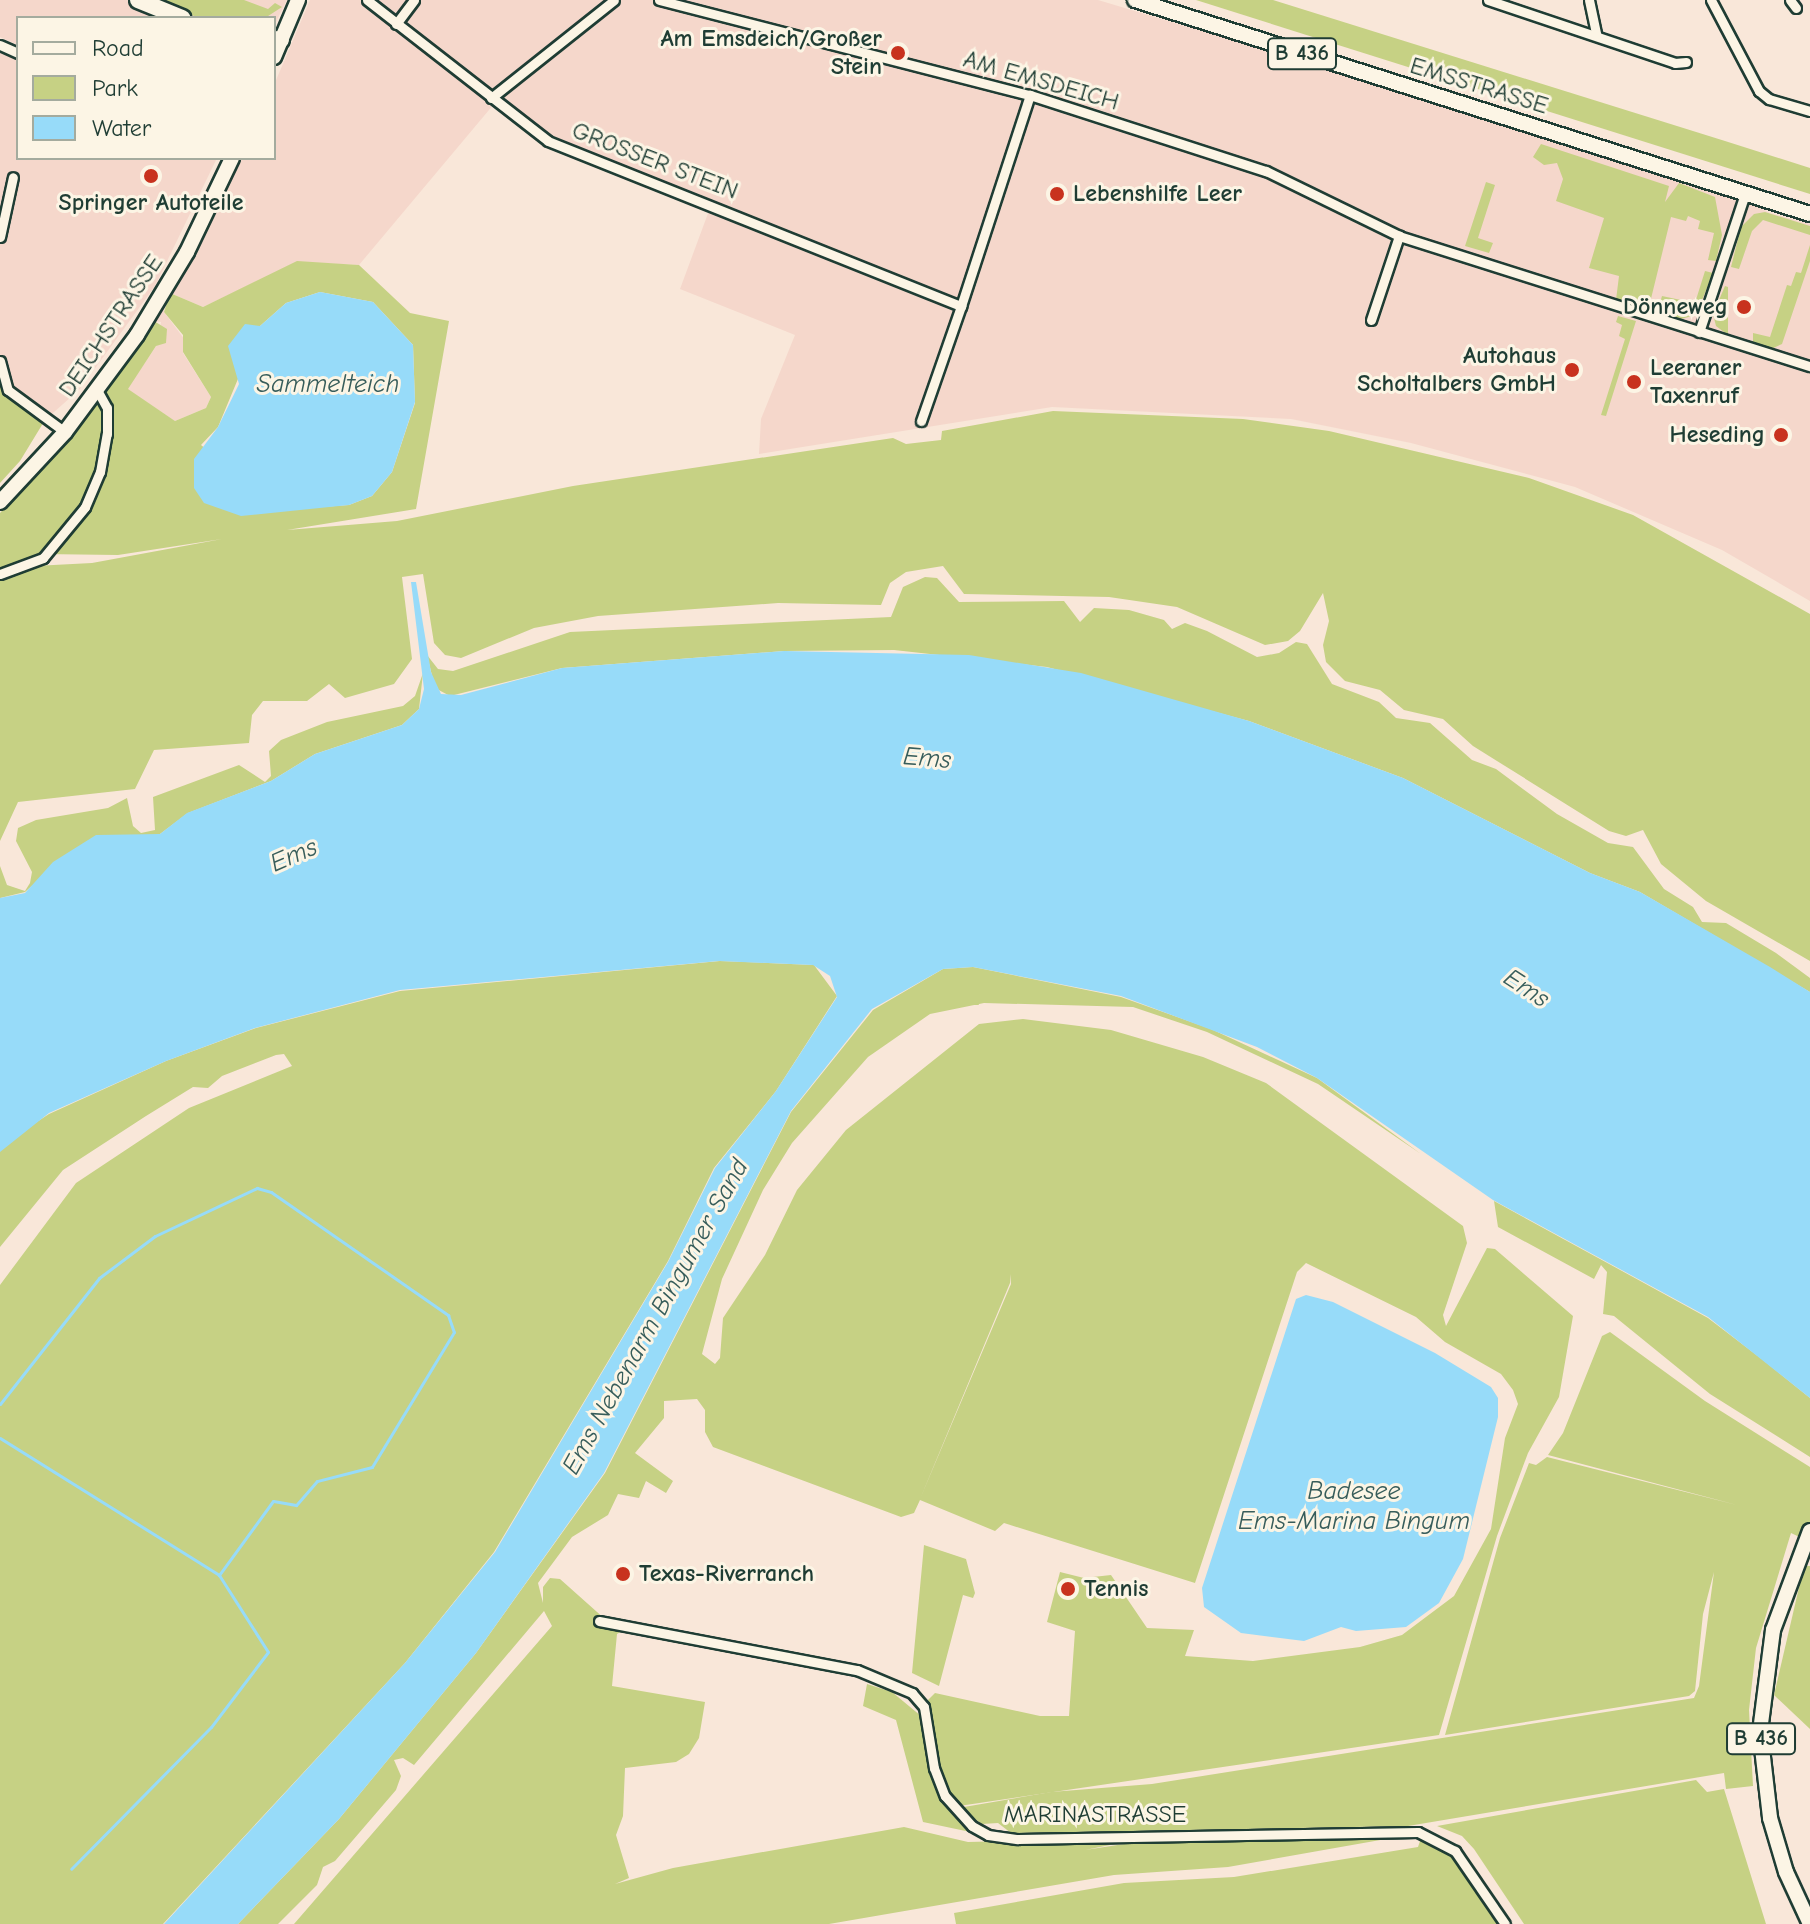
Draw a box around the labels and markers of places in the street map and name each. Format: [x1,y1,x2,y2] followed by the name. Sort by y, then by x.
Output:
[660,25,882,81] place label: Am Emsdeich/Großer Stein
[889,44,907,62] marker: Am Emsdeich/Großer Stein
[142,167,160,185] marker: Springer Autoteile
[1073,180,1242,208] place label: Lebenshilfe Leer
[1048,185,1066,203] marker: Lebenshilfe Leer
[59,189,243,217] place label: Springer Autoteile
[1623,293,1728,321] place label: Dönneweg
[1735,298,1753,316] marker: Dönneweg
[1357,342,1556,398] place label: Autohaus Scholtalbers GmbH
[1650,354,1742,410] place label: Leeraner Taxenruf
[1563,361,1581,379] marker: Autohaus Scholtalbers GmbH
[1625,373,1643,391] marker: Leeraner Taxenruf
[1670,421,1765,449] place label: Heseding
[1772,426,1790,444] marker: Heseding
[639,1560,814,1588] place label: Texas-Riverranch
[614,1565,632,1583] marker: Texas-Riverranch
[1084,1575,1149,1603] place label: Tennis
[1059,1580,1077,1598] marker: Tennis

